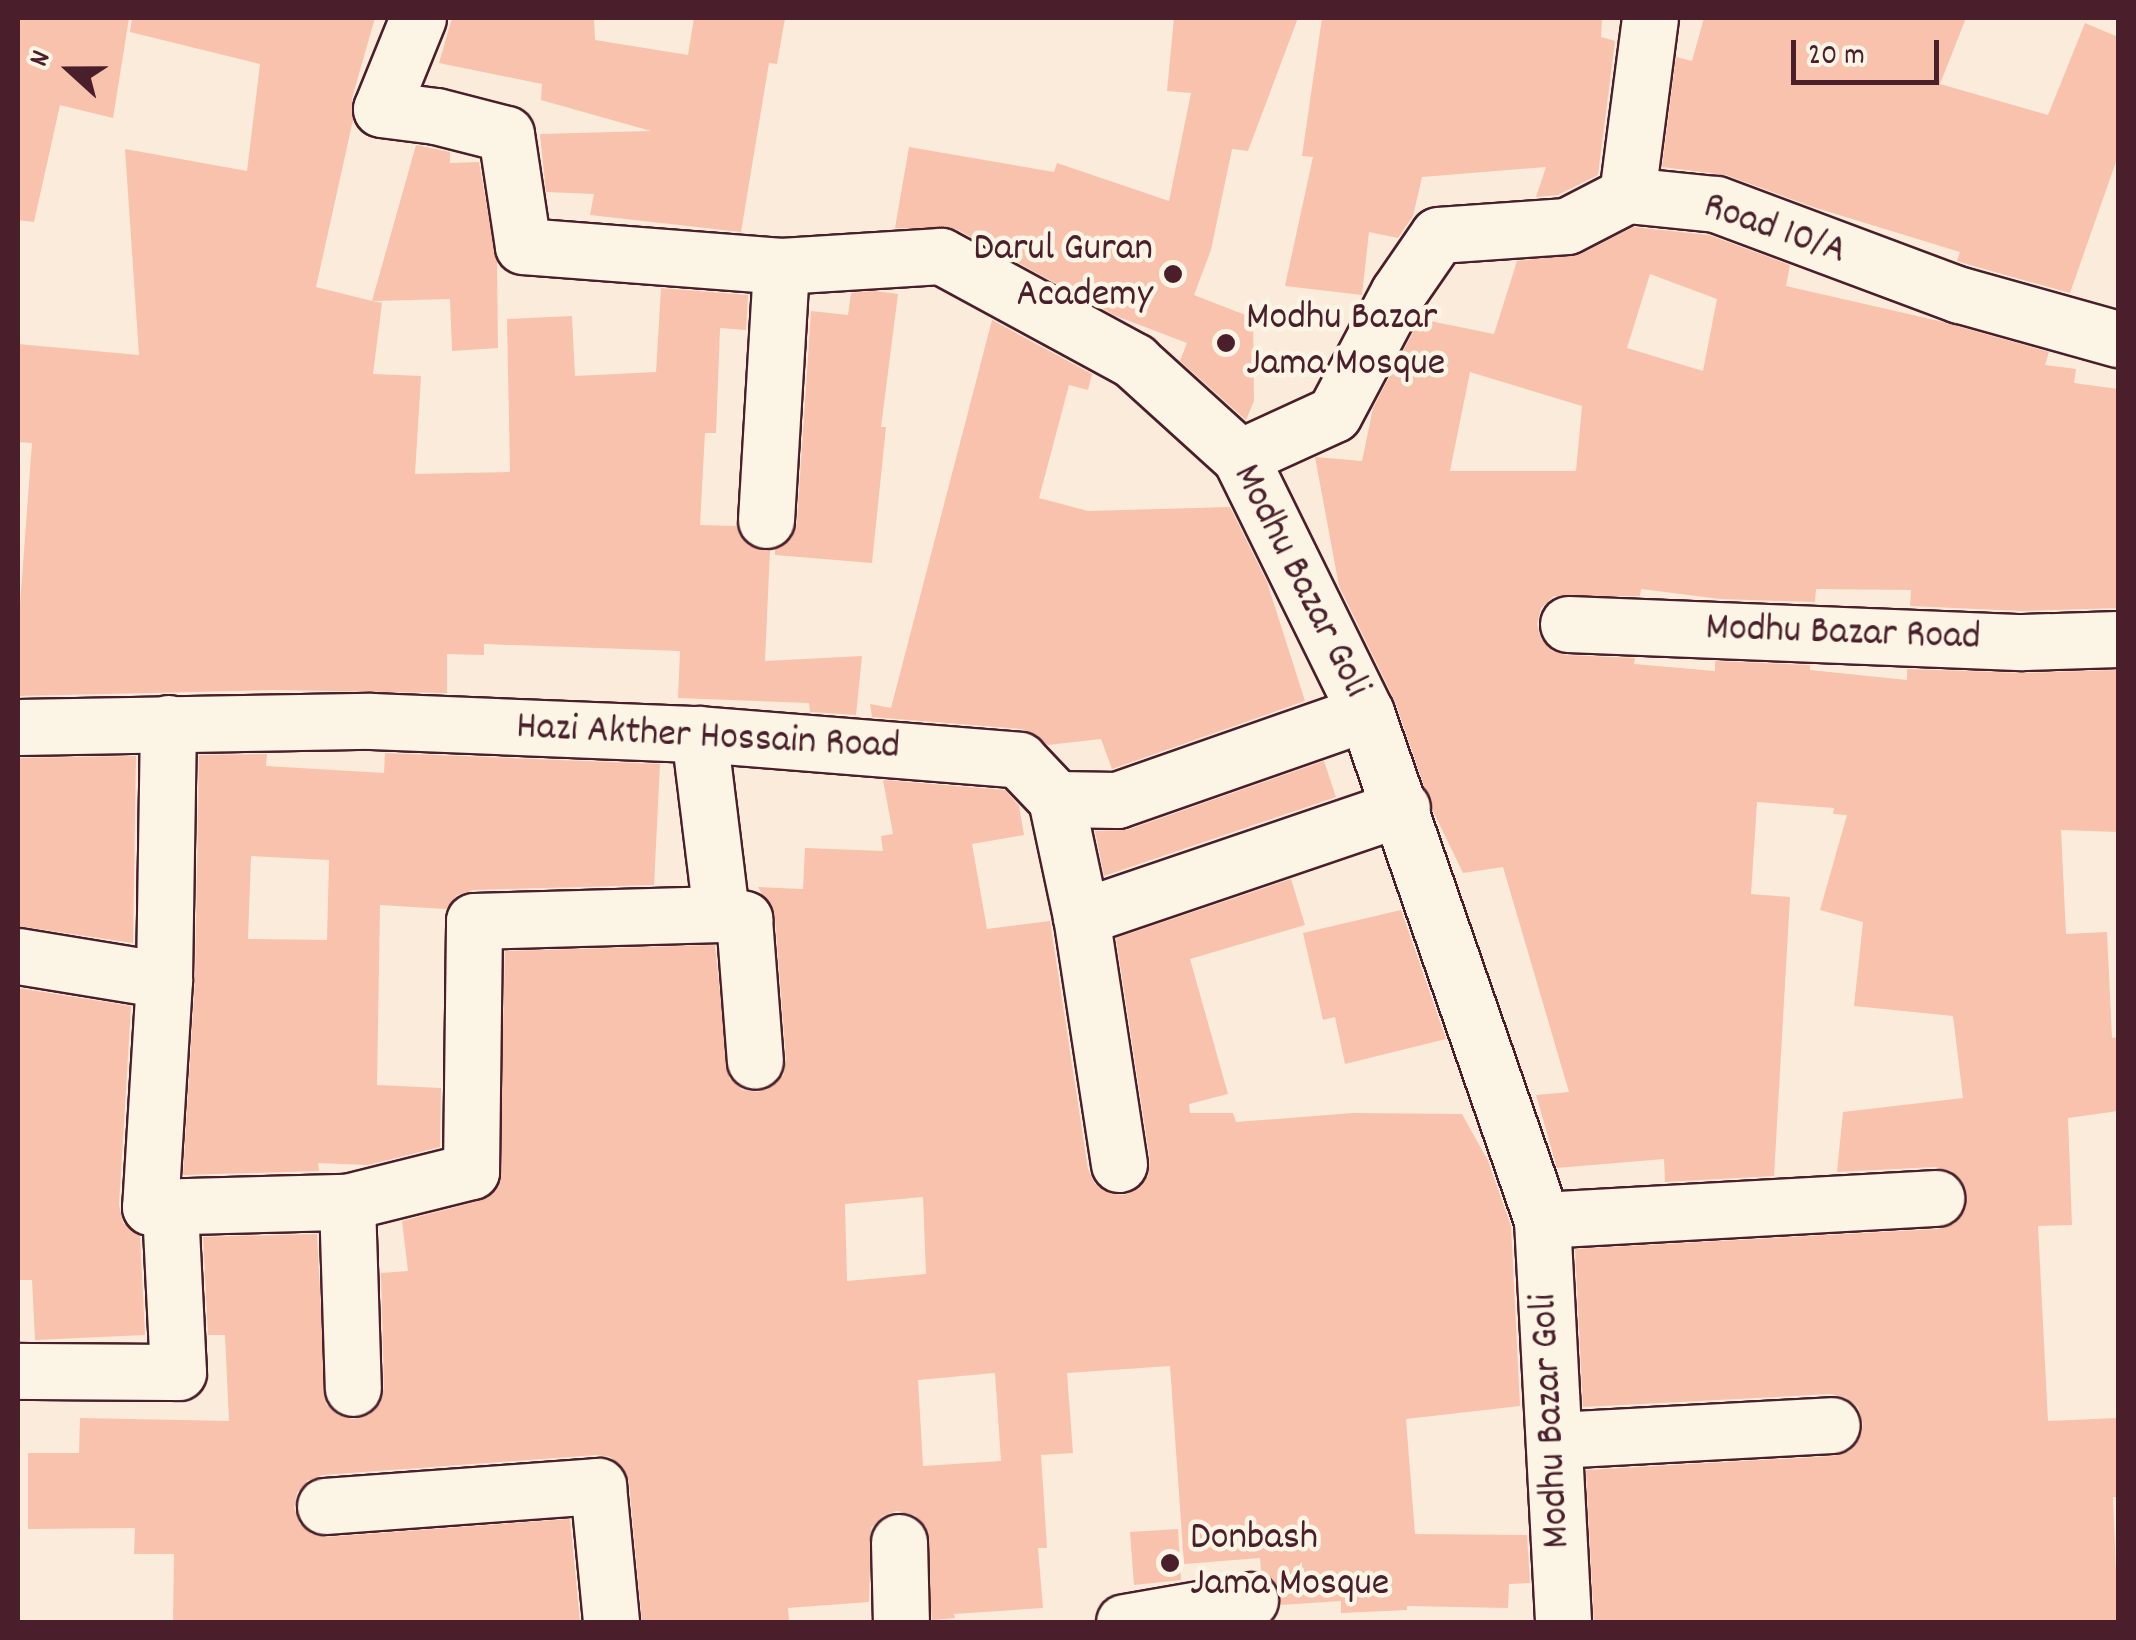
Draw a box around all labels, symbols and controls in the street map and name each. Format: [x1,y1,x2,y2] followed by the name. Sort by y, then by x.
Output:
[20,20,120,120] north arrow
[1796,20,1944,82] scale bar
[1808,36,1865,79] text: 20 m
[21,46,63,73] text: N
[1696,184,1852,278] street label: Road 10/A
[973,227,1153,321] place label: Darul Guran Academy
[1162,263,1184,285] marker: Darul Guran Academy
[1246,296,1445,390] place label: Modhu Bazar Jama Mosque
[1215,332,1237,354] marker: Modhu Bazar Jama Mosque
[1220,457,1378,707] street label: Modhu Bazar Goli
[1705,606,1981,664] street label: Modhu Bazar Road
[515,705,901,773] street label: Hazi Akther Hossain Road
[1522,1292,1584,1550] street label: Modhu Bazar Goli
[1190,1516,1389,1610] place label: Donbash Jama Mosque
[1159,1552,1181,1574] marker: Donbash Jama Mosque

